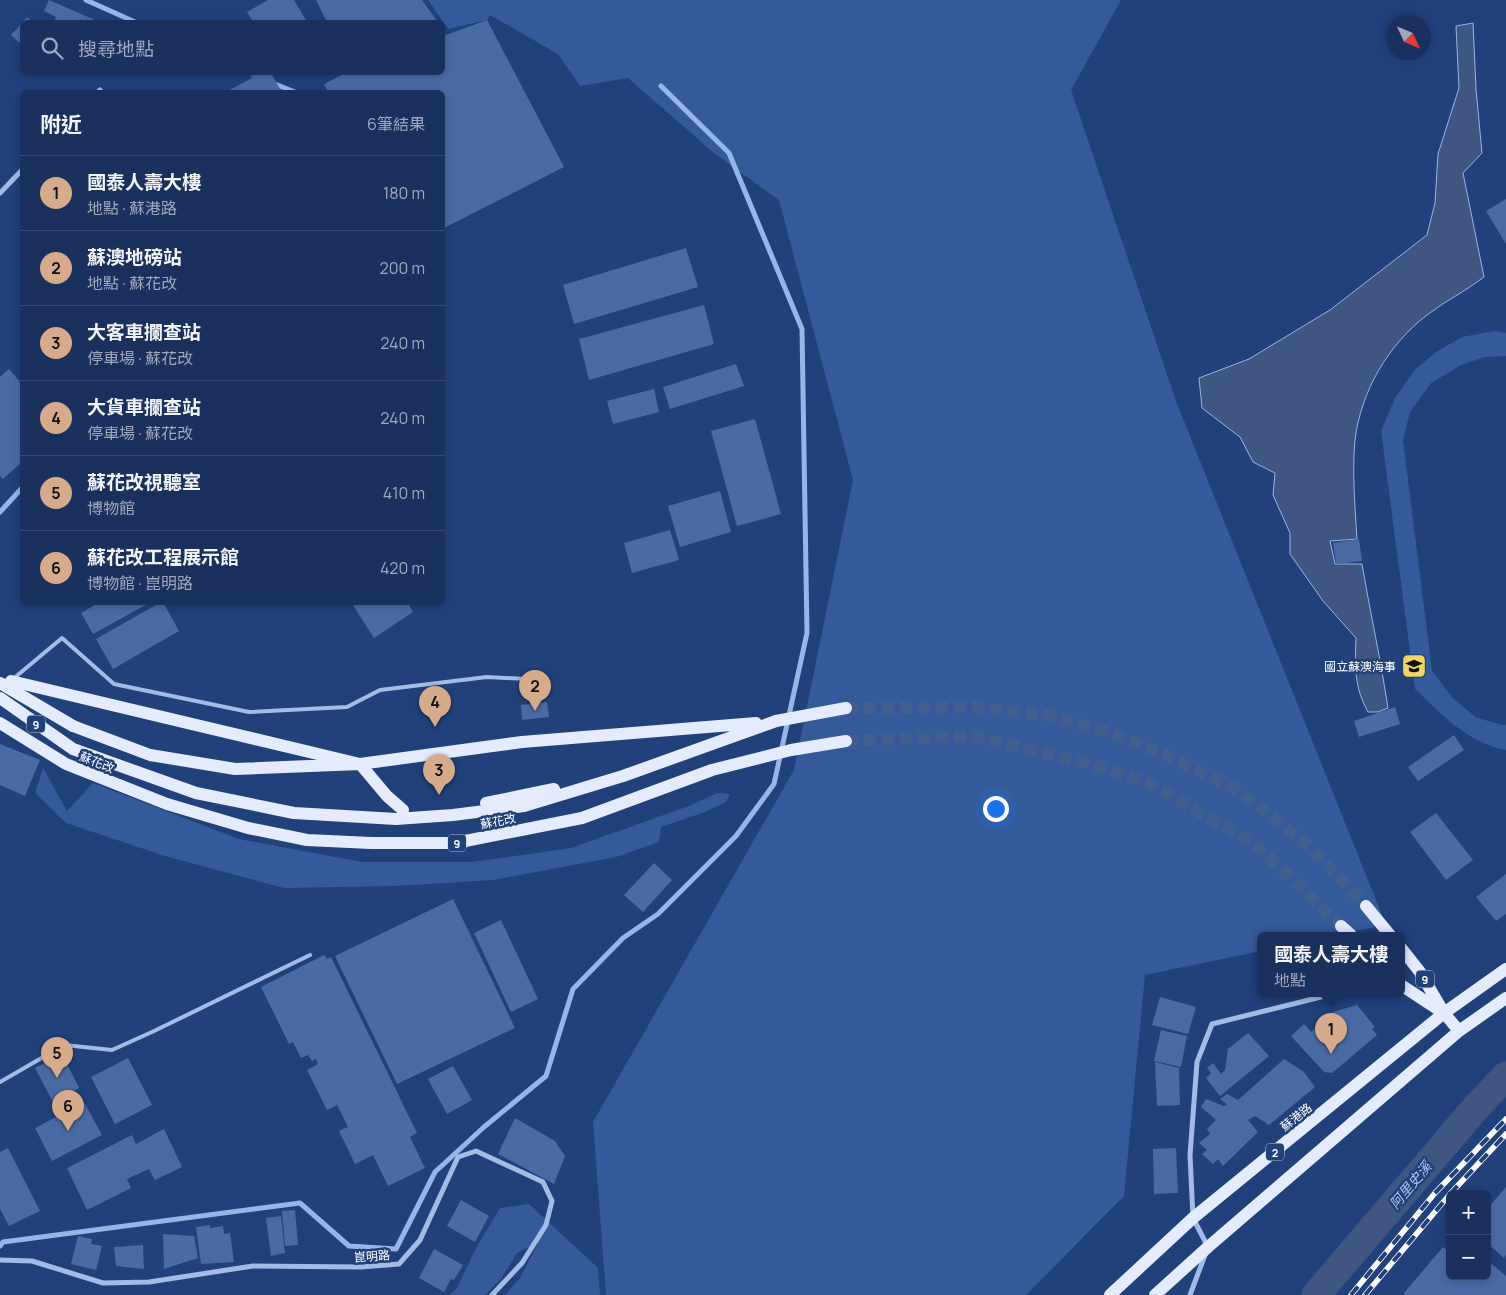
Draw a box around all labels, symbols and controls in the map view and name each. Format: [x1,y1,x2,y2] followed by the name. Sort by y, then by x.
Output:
[1386,15,1431,60] north arrow
[20,20,445,75] search box
[38,34,66,62] icon: search
[78,36,154,62] text: 搜尋地點
[40,110,82,138] text: 附近
[367,113,425,135] text: 6筆結果
[87,169,201,195] text: 國泰人壽大樓
[52,182,60,204] text: 1
[383,182,425,204] text: 180 m
[87,197,177,219] text: 地點 · 蘇港路
[87,244,182,270] text: 蘇澳地磅站
[51,257,61,279] text: 2
[380,257,425,279] text: 200 m
[87,272,177,294] text: 地點 · 蘇花改
[87,319,201,345] text: 大客車攔查站
[51,332,61,354] text: 3
[380,332,425,354] text: 240 m
[87,347,193,369] text: 停車場 · 蘇花改
[87,394,201,420] text: 大貨車攔查站
[51,407,61,429] text: 4
[380,407,425,429] text: 240 m
[87,422,193,444] text: 停車場 · 蘇花改
[87,469,201,495] text: 蘇花改視聽室
[51,482,61,504] text: 5
[383,482,425,504] text: 410 m
[87,497,135,519] text: 博物館
[87,544,239,570] text: 蘇花改工程展示館
[51,557,61,579] text: 6
[380,557,425,579] text: 420 m
[87,572,193,594] text: 博物館 · 崑明路
[1401,653,1427,679] school or university icon: 國立蘇澳海事
[1324,658,1396,675] place label: 國立蘇澳海事
[519,670,551,711] pin: 2
[419,686,451,727] pin: 4
[27,716,45,732] road number: 9
[77,747,117,777] street label: 蘇花改
[423,754,455,795] pin: 3
[983,796,1009,822] your location
[479,809,517,833] street label: 蘇花改
[448,834,466,851] road number: 9
[1257,932,1405,997] popup
[1274,941,1388,967] text: 國泰人壽大樓
[1274,969,1306,991] text: 地點
[1416,971,1434,988] road number: 9
[1315,1013,1347,1054] pin: 1
[41,1037,73,1078] pin: 5
[52,1090,84,1131] pin: 6
[1277,1099,1315,1135] street label: 蘇港路
[1266,1144,1284,1160] road number: 2
[1385,1156,1437,1213] water label: 阿里史溪
[1446,1190,1491,1280] map controls
[1446,1190,1491,1235] button: +
[1446,1235,1491,1280] button: −
[353,1246,391,1266] street label: 崑明路

